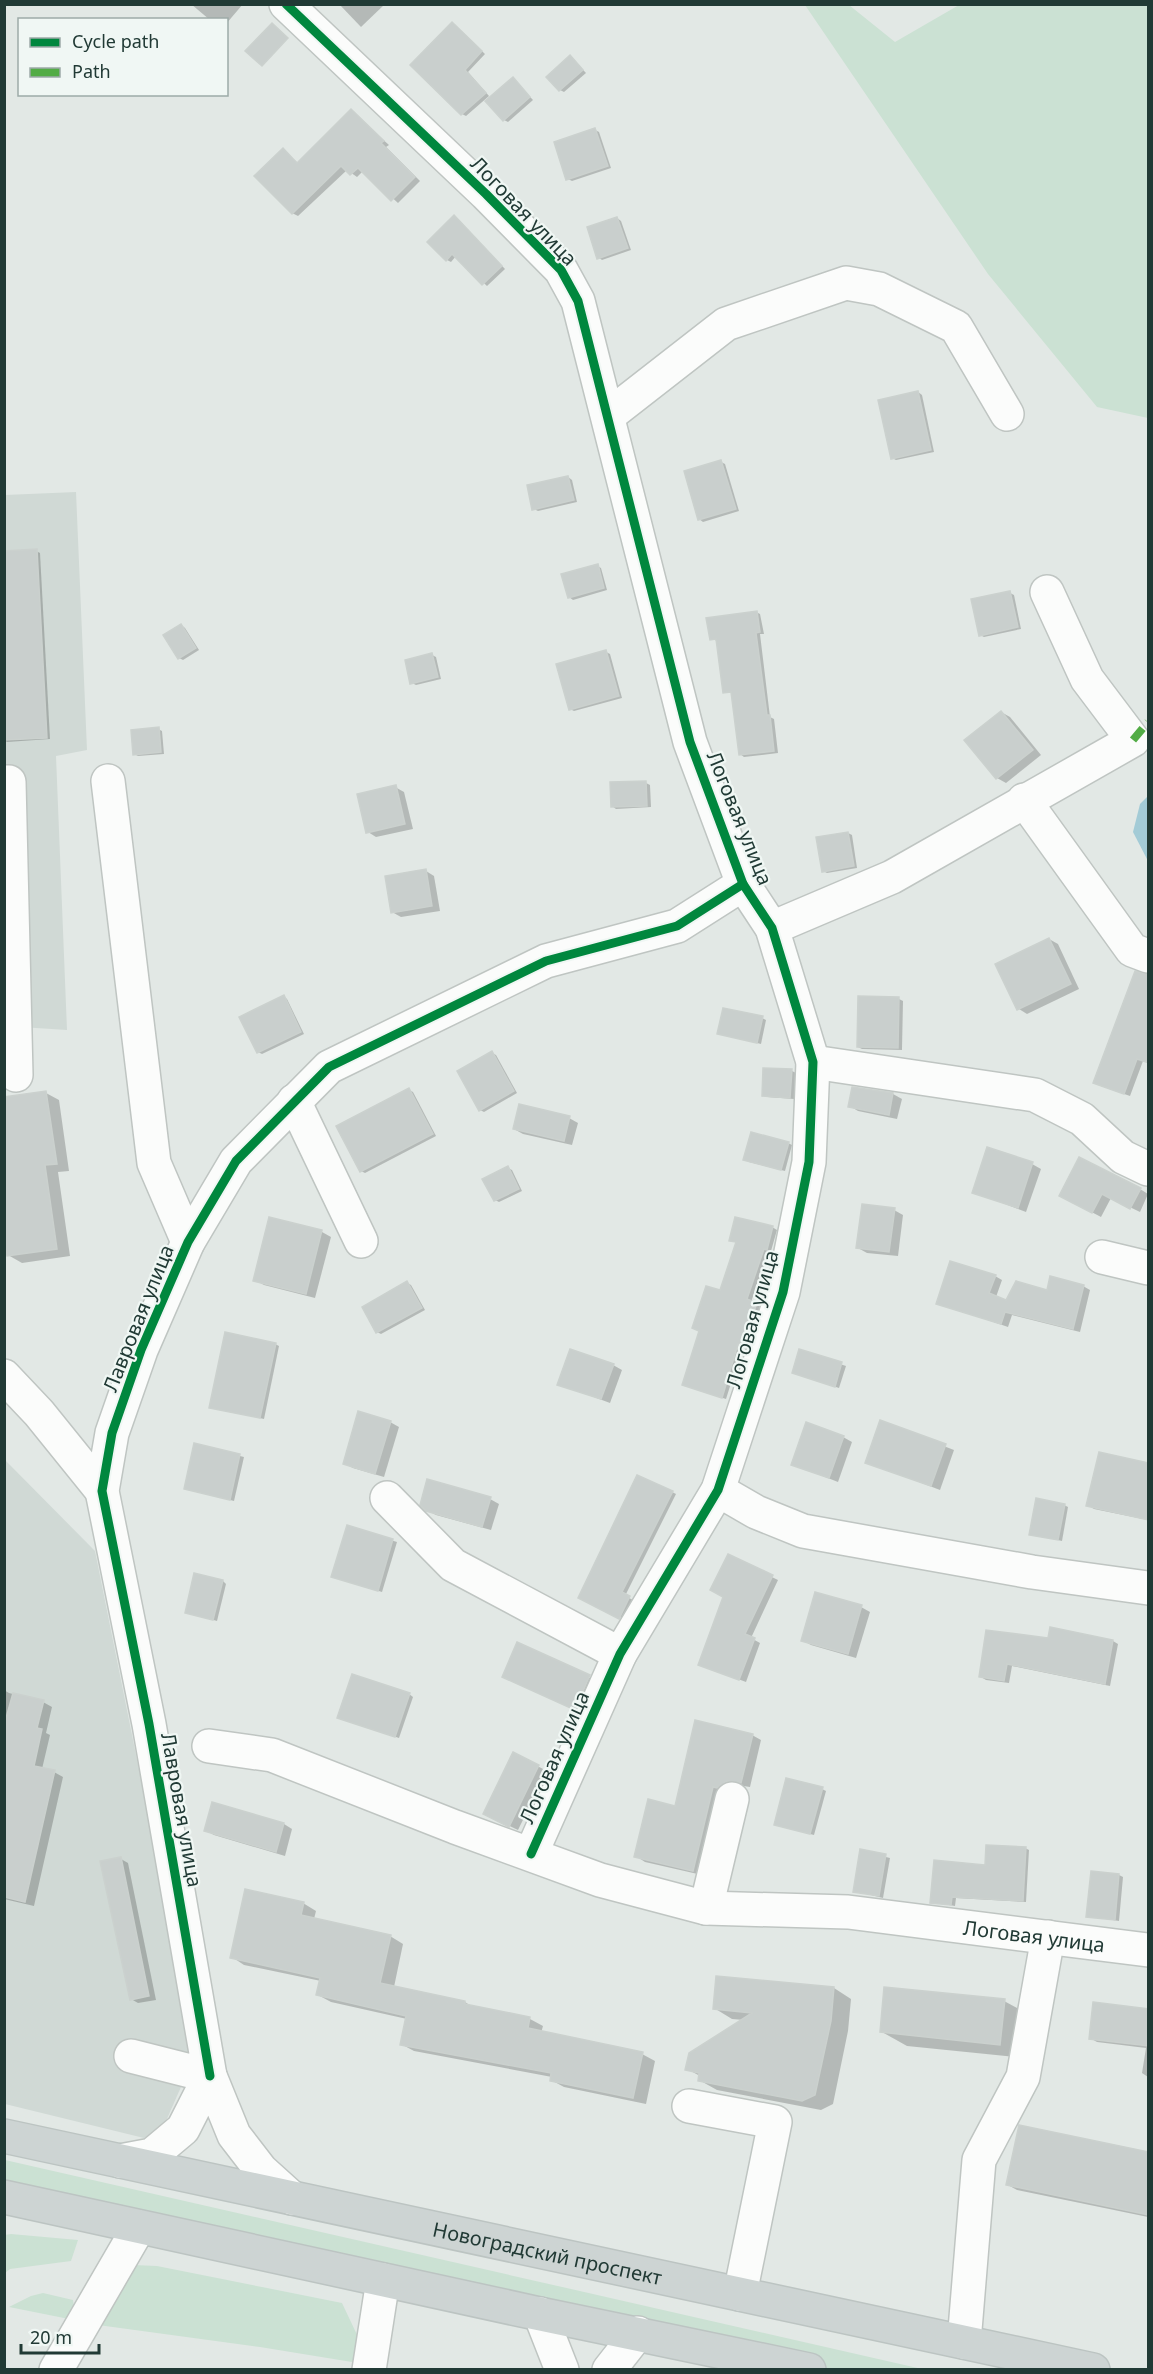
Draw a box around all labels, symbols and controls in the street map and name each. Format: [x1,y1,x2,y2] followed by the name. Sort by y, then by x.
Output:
[18,18,228,96] legend
[72,29,159,53] text: Cycle path
[72,59,111,83] text: Path
[465,151,583,271] street label: Логовая улица
[701,747,779,889] street label: Логовая улица
[96,1241,180,1395] street label: Лавровая улица
[719,1247,785,1391] street label: Логовая улица
[513,1687,595,1827] street label: Логовая улица
[155,1731,209,1889] street label: Лавровая улица
[962,1913,1106,1958] street label: Логовая улица
[430,2215,665,2291] street label: Новоградский проспект
[21,2317,99,2355] scale bar
[30,2325,72,2349] text: 20 m

